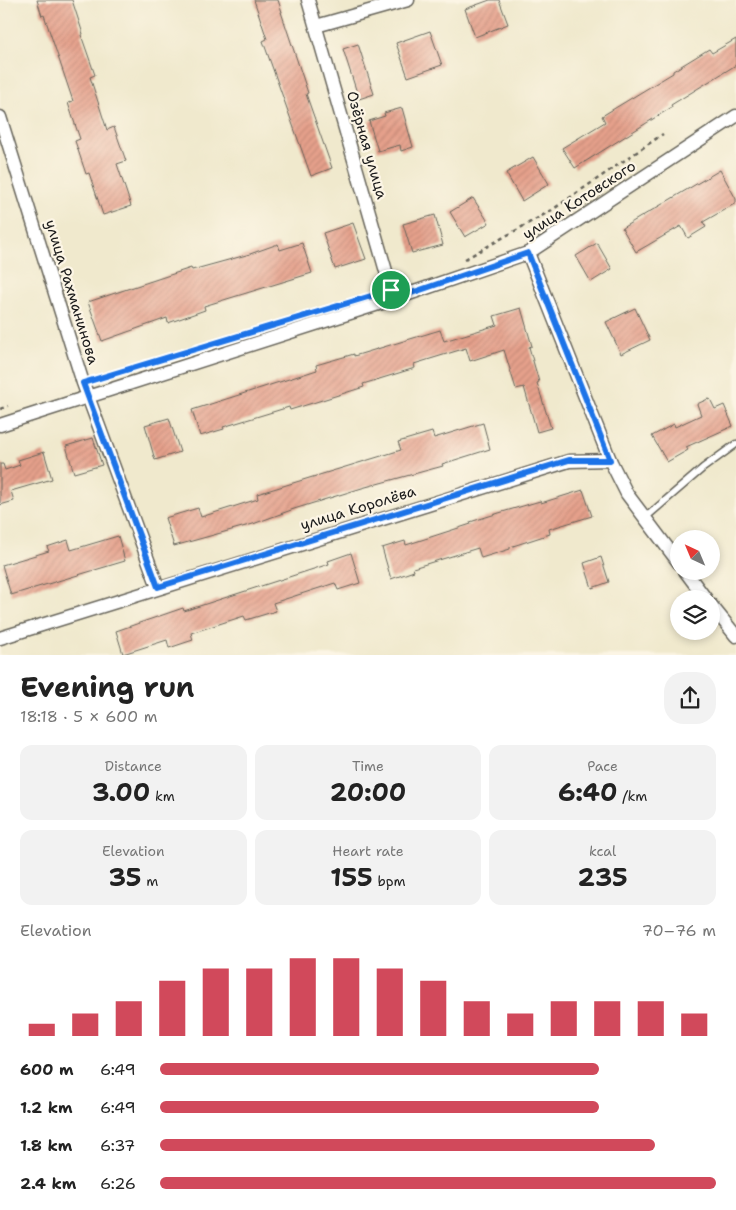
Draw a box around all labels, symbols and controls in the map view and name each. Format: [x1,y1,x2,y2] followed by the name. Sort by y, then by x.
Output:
[342,89,392,202] street label: Озёрная улица
[518,156,640,244] street label: улица Котовского
[40,217,104,367] street label: улица Рахманинова
[370,269,412,311] pin
[377,276,405,304] icon: arrive
[298,481,419,535] street label: улица Королёва
[670,530,720,580] north arrow
[670,530,720,640] map controls
[670,590,720,640] button: layers
[20,668,195,706] text: Evening run
[664,672,716,724] button: share
[20,706,158,727] text: 18:18 · 5 × 600 m
[105,757,162,775] text: Distance
[352,757,384,775] text: Time
[587,757,618,775] text: Pace
[92,775,150,809] text: 3.00
[330,775,406,809] text: 20:00
[558,775,618,809] text: 6:40
[150,787,175,805] text: km
[618,787,647,805] text: /km
[102,842,165,860] text: Elevation
[332,842,404,860] text: Heart rate
[589,842,616,860] text: kcal
[108,860,141,894] text: 35
[330,860,373,894] text: 155
[578,860,628,894] text: 235
[141,872,158,890] text: m
[373,872,406,890] text: bpm
[20,920,92,941] text: Elevation
[642,920,716,941] text: 70–76 m
[20,1059,74,1080] text: 600 m
[100,1059,136,1080] text: 6:49
[20,1097,73,1118] text: 1.2 km
[100,1097,136,1118] text: 6:49
[20,1135,72,1156] text: 1.8 km
[100,1135,135,1156] text: 6:37
[20,1173,76,1194] text: 2.4 km
[100,1173,136,1194] text: 6:26

